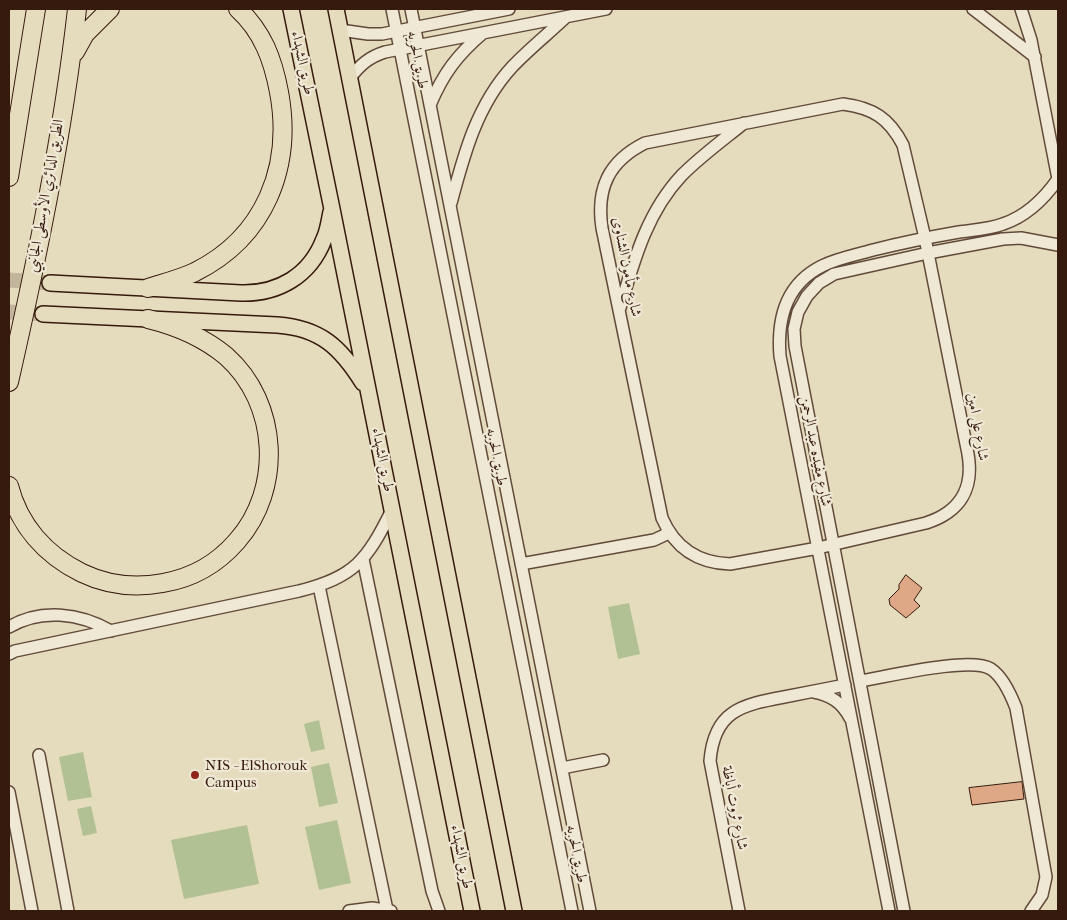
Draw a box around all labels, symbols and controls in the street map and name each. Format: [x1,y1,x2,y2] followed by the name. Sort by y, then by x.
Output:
[286,29,318,97] street label: طريق الشهداء
[403,29,431,91] street label: طريق الحريه
[24,118,68,274] street label: الطريق الدائري الأوسطى الجانبي
[608,216,644,318] street label: شارع مأمون الشناوى
[962,392,992,462] street label: شارع على امين
[795,394,835,508] street label: شارع مفيده عبد الرحمن
[367,426,397,494] street label: طريق الشهداء
[482,426,510,488] street label: طريق الحريه
[205,757,307,792] place label: NIS - ElShorouk Campus
[717,764,751,852] street label: شارع ثروت أباظة
[189,769,201,781] marker: NIS - ElShorouk Campus
[446,823,476,891] street label: طريق الشهداء
[562,823,590,885] street label: طريق الحريه

